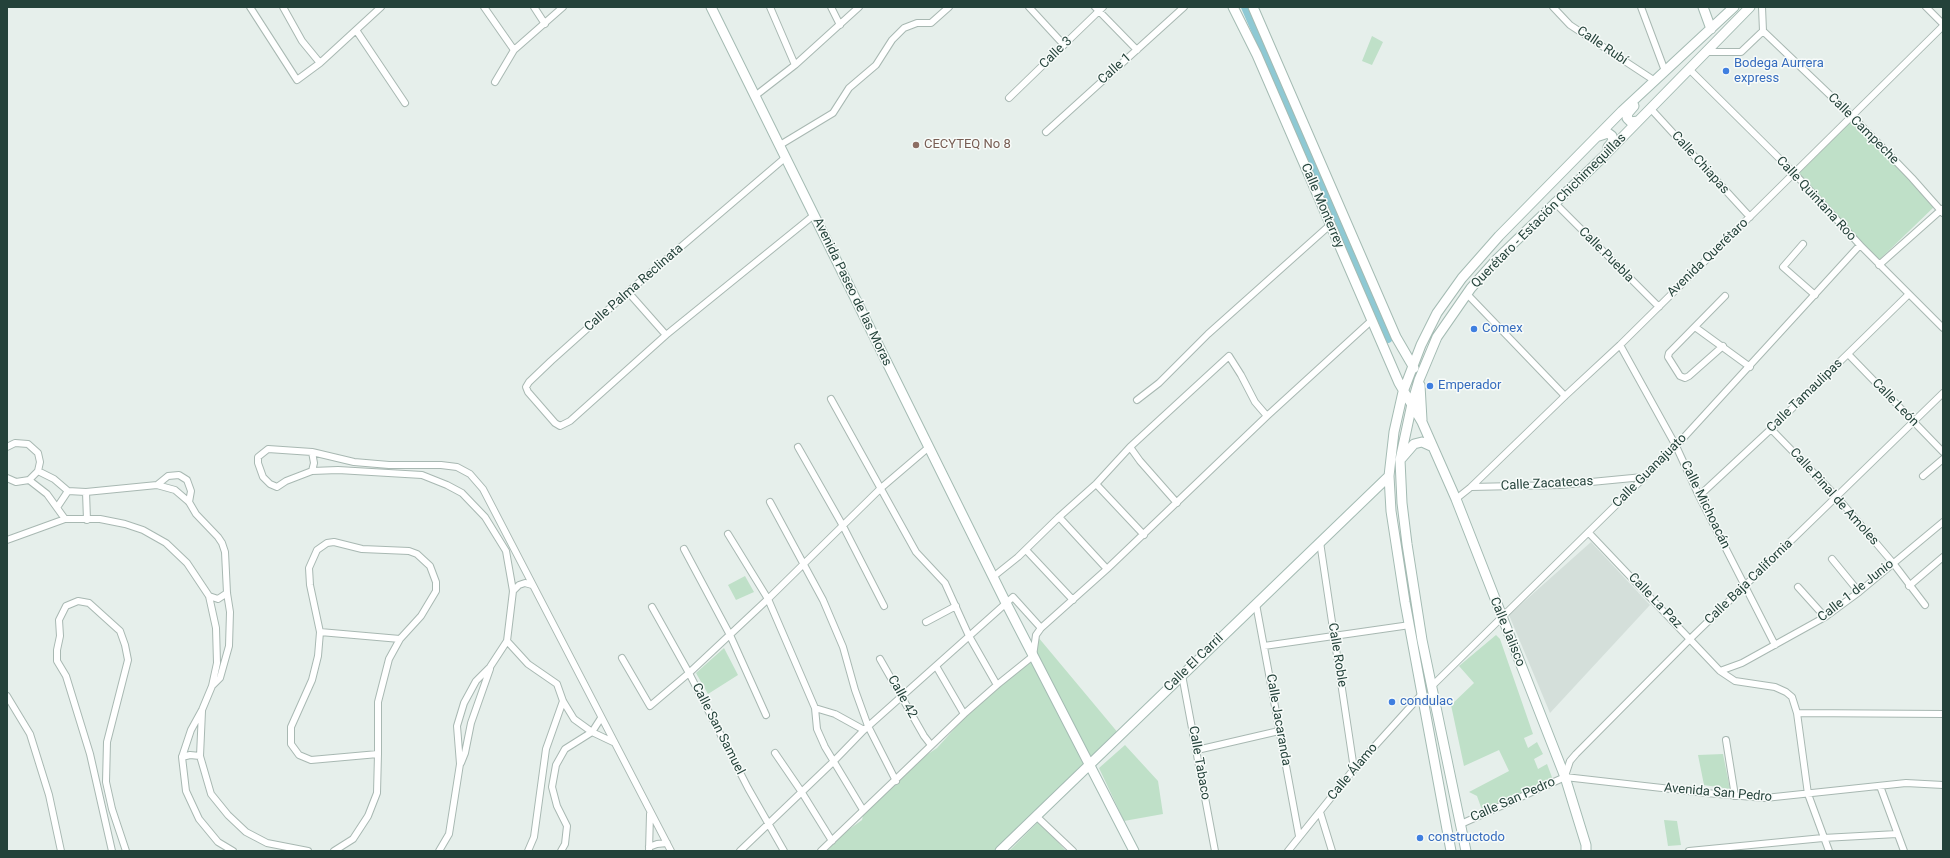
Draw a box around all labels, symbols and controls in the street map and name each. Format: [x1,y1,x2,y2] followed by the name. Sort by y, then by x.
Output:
[1574,23,1630,69] street label: Calle Rubí
[1036,34,1076,72] street label: Calle 3
[1095,50,1135,88] street label: Calle 1
[1734,56,1824,87] place label: Bodega Aurrera express
[1721,66,1731,76] marker: Bodega Aurrera express
[1824,90,1902,168] street label: Calle Campeche
[1668,128,1732,198] street label: Calle Chiapas
[1468,130,1630,292] street label: Querétaro - Estación Chichimequillas
[924,137,1011,153] place label: CECYTEQ No 8
[911,140,921,150] marker: CECYTEQ No 8
[1773,153,1859,245] street label: Calle Quintana Roo
[1297,161,1347,251] street label: Calle Monterrey
[809,215,895,369] street label: Avenida Paseo de las Moras
[1664,215,1752,301] street label: Avenida Querétaro
[1575,224,1637,286] street label: Calle Puebla
[581,241,687,335] street label: Calle Palma Reclinata
[1482,321,1523,337] place label: Comex
[1469,324,1479,334] marker: Comex
[1764,356,1846,436] street label: Calle Tamaulipas
[1868,376,1922,430] street label: Calle León
[1438,378,1501,394] place label: Emperador
[1425,381,1435,391] marker: Emperador
[1610,431,1690,511] street label: Calle Guanajuato
[1786,445,1882,549] street label: Calle Pinal de Amoles
[1677,458,1733,552] street label: Calle Michoacán
[1500,474,1594,494] street label: Calle Zacatecas
[1702,536,1796,628] street label: Calle Baja California
[1815,557,1897,625] street label: Calle 1 de Junio
[1625,570,1685,632] street label: Calle La Paz
[1486,595,1528,669] street label: Calle Jalisco
[1324,622,1350,688] street label: Calle Roble
[1161,631,1227,695] street label: Calle El Carril
[884,673,920,721] street label: Calle 42
[1262,673,1294,767] street label: Calle Jacaranda
[688,681,748,777] street label: Calle San Samuel
[1400,694,1453,710] place label: condulac
[1387,697,1397,707] marker: condulac
[1185,725,1213,801] street label: Calle Tabaco
[1325,740,1381,804] street label: Calle Álamo
[1468,774,1558,826] street label: Calle San Pedro
[1663,781,1773,805] street label: Avenida San Pedro
[1428,830,1505,846] place label: constructodo
[1415,833,1425,843] marker: constructodo

